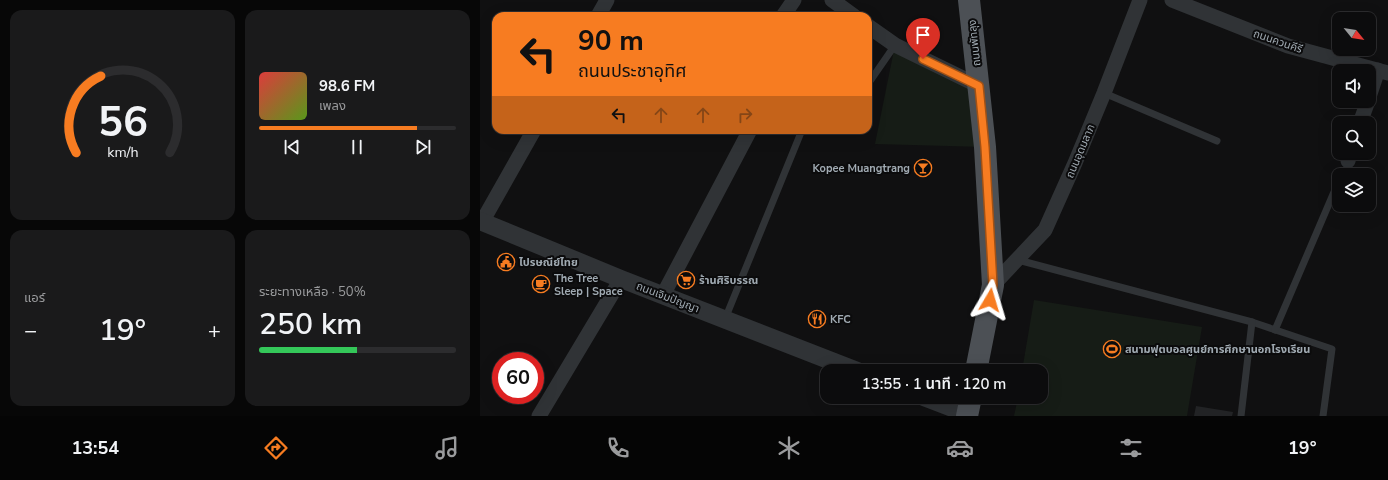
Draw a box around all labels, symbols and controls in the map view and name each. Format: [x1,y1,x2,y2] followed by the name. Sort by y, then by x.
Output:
[1332,12,1376,56] north arrow
[1332,12,1376,212] map controls
[906,18,940,59] pin
[965,19,984,67] street label: ถนนพัทลุง
[578,22,644,60] text: 90 m
[912,24,934,46] icon: arrive
[1251,26,1305,57] street label: ถนนควนคีรี
[512,28,564,80] icon: left
[578,59,686,83] text: ถนนประชาอุทิศ
[1332,64,1376,108] button: sound
[319,76,375,96] text: 98.6 FM
[98,94,147,151] text: 56
[319,97,346,115] text: เพลง
[608,104,630,126] icon: left
[650,104,672,126] icon: ahead
[692,104,714,126] icon: ahead
[734,104,756,126] icon: right
[1332,116,1376,160] button: search
[1062,122,1099,181] street label: ถนนอุดมลาภ
[281,136,303,158] icon: previous
[346,136,368,158] icon: pause
[412,136,434,158] icon: next
[107,142,138,161] text: km/h
[913,158,933,178] bar icon: Kopee Muangtrang
[812,161,910,176] place label: Kopee Muangtrang
[1332,168,1376,212] button: layers
[496,252,516,272] public building icon: ไปรษณีย์ไทย
[519,255,578,270] place label: ไปรษณีย์ไทย
[676,270,696,290] supermarket icon: ร้านศิริบรรณ
[554,271,623,299] place label: The Tree Sleep | Space
[699,273,758,288] place label: ร้านศิริบรรณ
[531,274,551,294] cafe icon: The Tree Sleep | Space
[634,279,702,316] street label: ถนนเจิมปัญญา
[969,279,1011,321] position arrow
[259,283,366,301] text: ระยะทางเหลือ · 50%
[24,289,45,307] text: แอร์
[259,304,362,345] text: 250 km
[807,309,827,329] restaurant icon: KFC
[99,310,146,351] text: 19°
[830,312,851,327] place label: KFC
[24,316,37,346] text: −
[208,316,221,346] text: +
[1102,339,1122,359] sports icon: สนามฟุตบอลศูนย์การศึกษานอกโรงเรียน
[1125,342,1310,357] place label: สนามฟุตบอลศูนย์การศึกษานอกโรงเรียน
[492,352,544,404] speed limit sign: 60
[862,374,1006,394] text: 13:55 · 1 นาที · 120 m
[262,434,290,462] icon: directions
[433,434,461,462] icon: music
[604,434,632,462] icon: phone
[775,434,803,462] icon: climate
[946,434,974,462] icon: car
[1117,434,1145,462] icon: filters
[71,436,119,460] text: 13:54
[1288,436,1316,460] text: 19°

